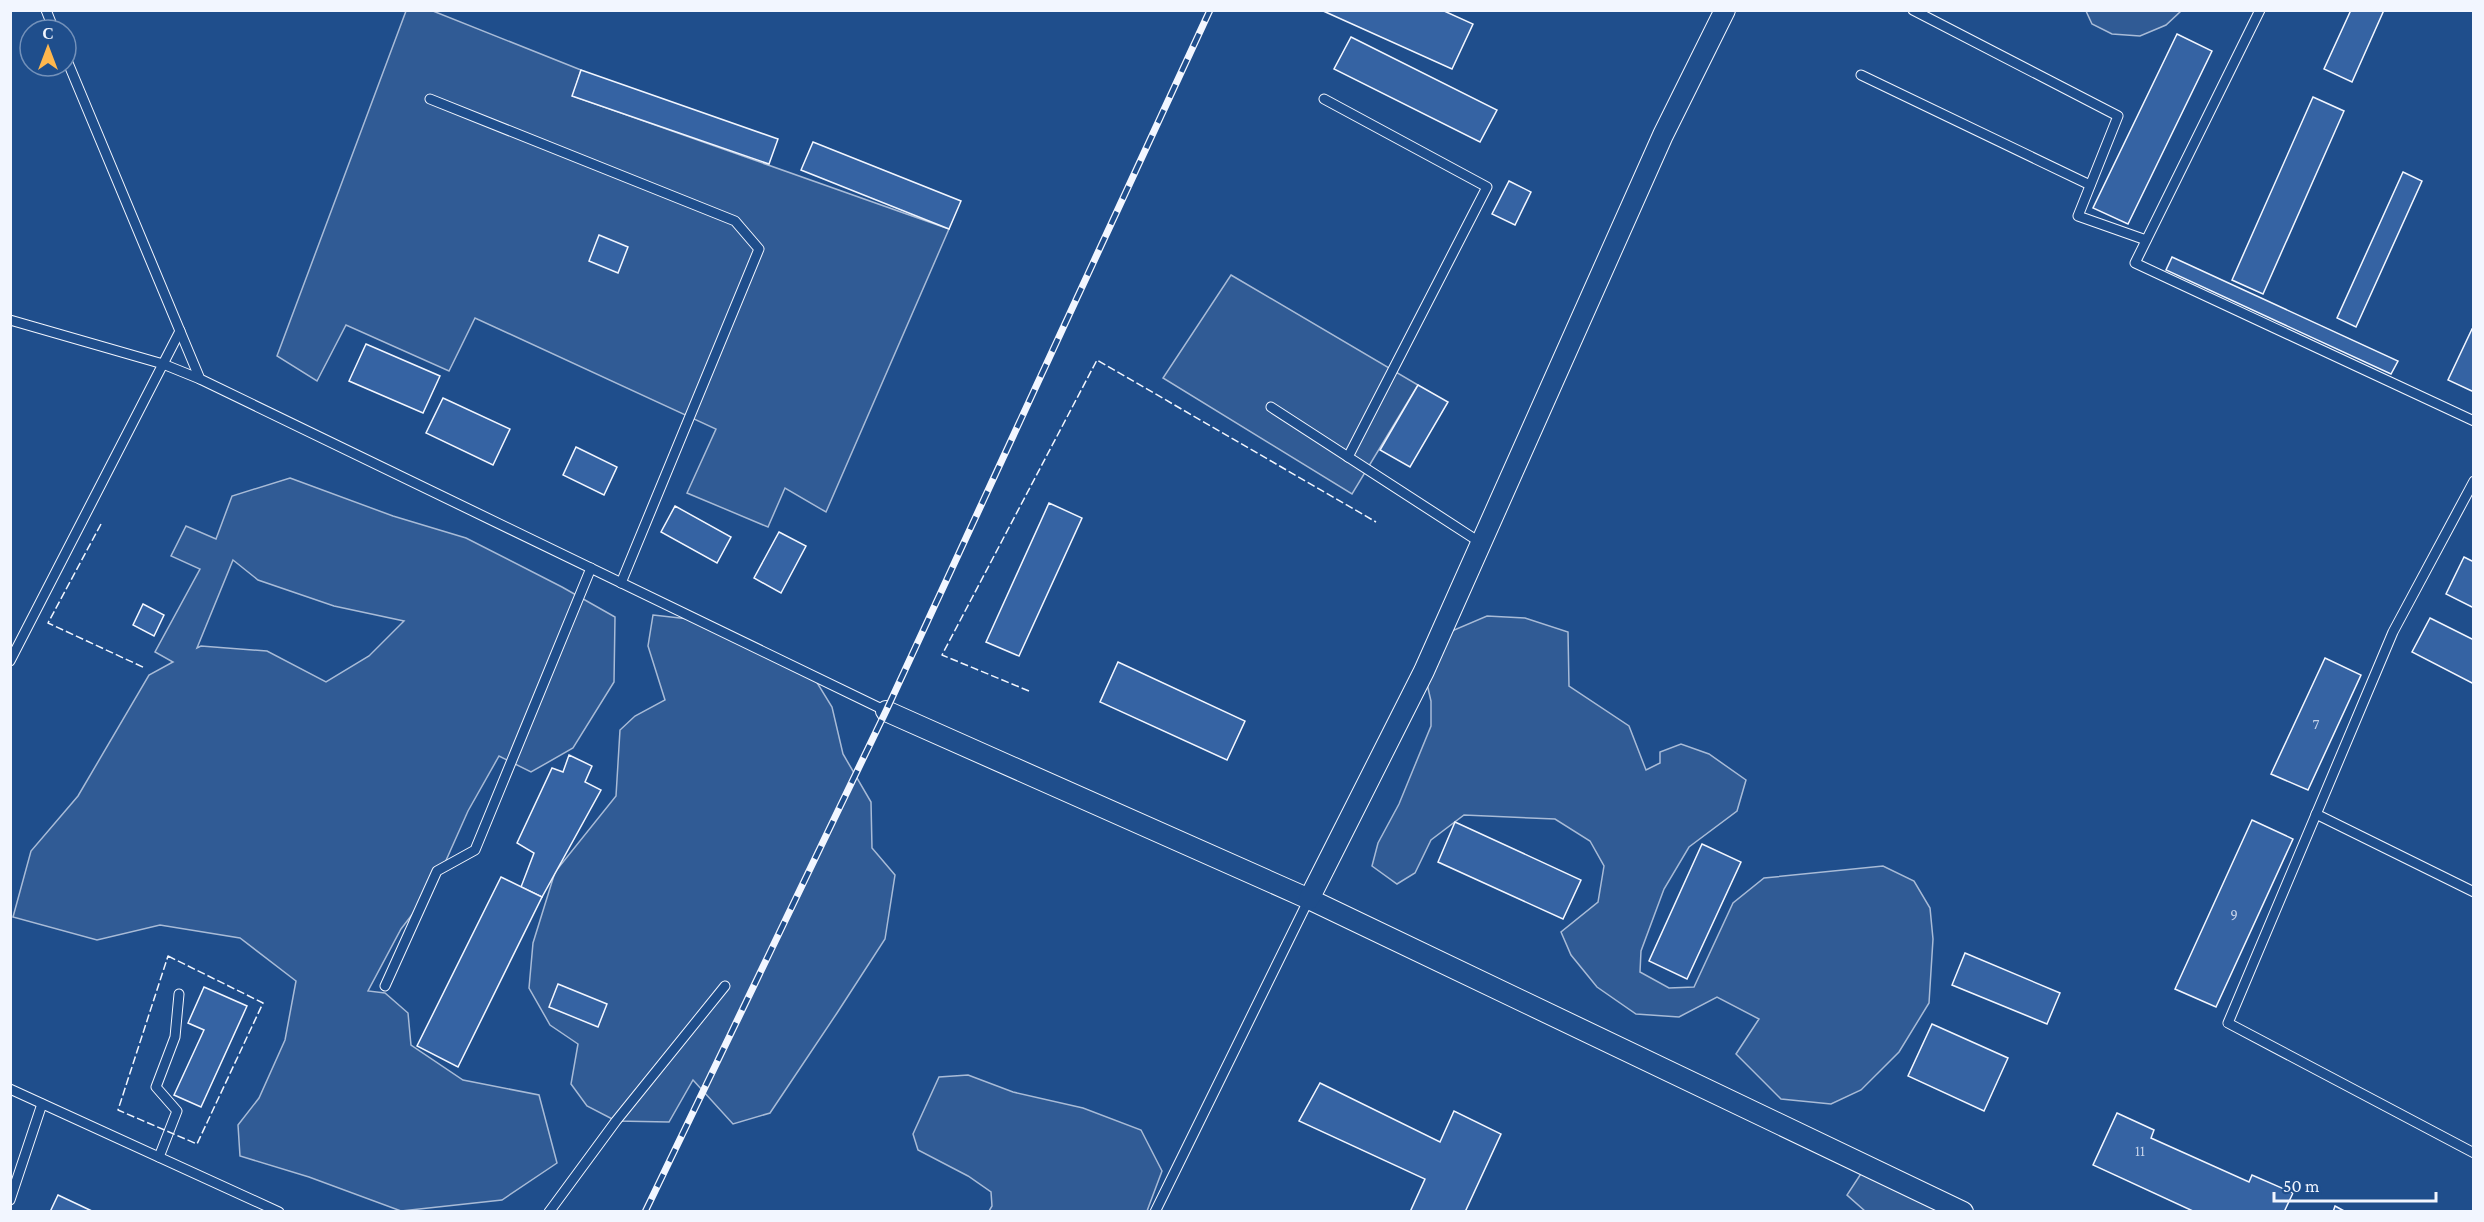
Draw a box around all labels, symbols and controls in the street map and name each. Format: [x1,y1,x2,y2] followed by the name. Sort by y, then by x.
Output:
[18,18,78,78] north arrow
[42,25,54,42] text: С
[2313,716,2320,732] house number: 7
[2230,906,2238,922] house number: 9
[2135,1143,2145,1159] house number: 11
[2274,1165,2436,1203] scale bar
[2283,1176,2320,1196] text: 50 m

